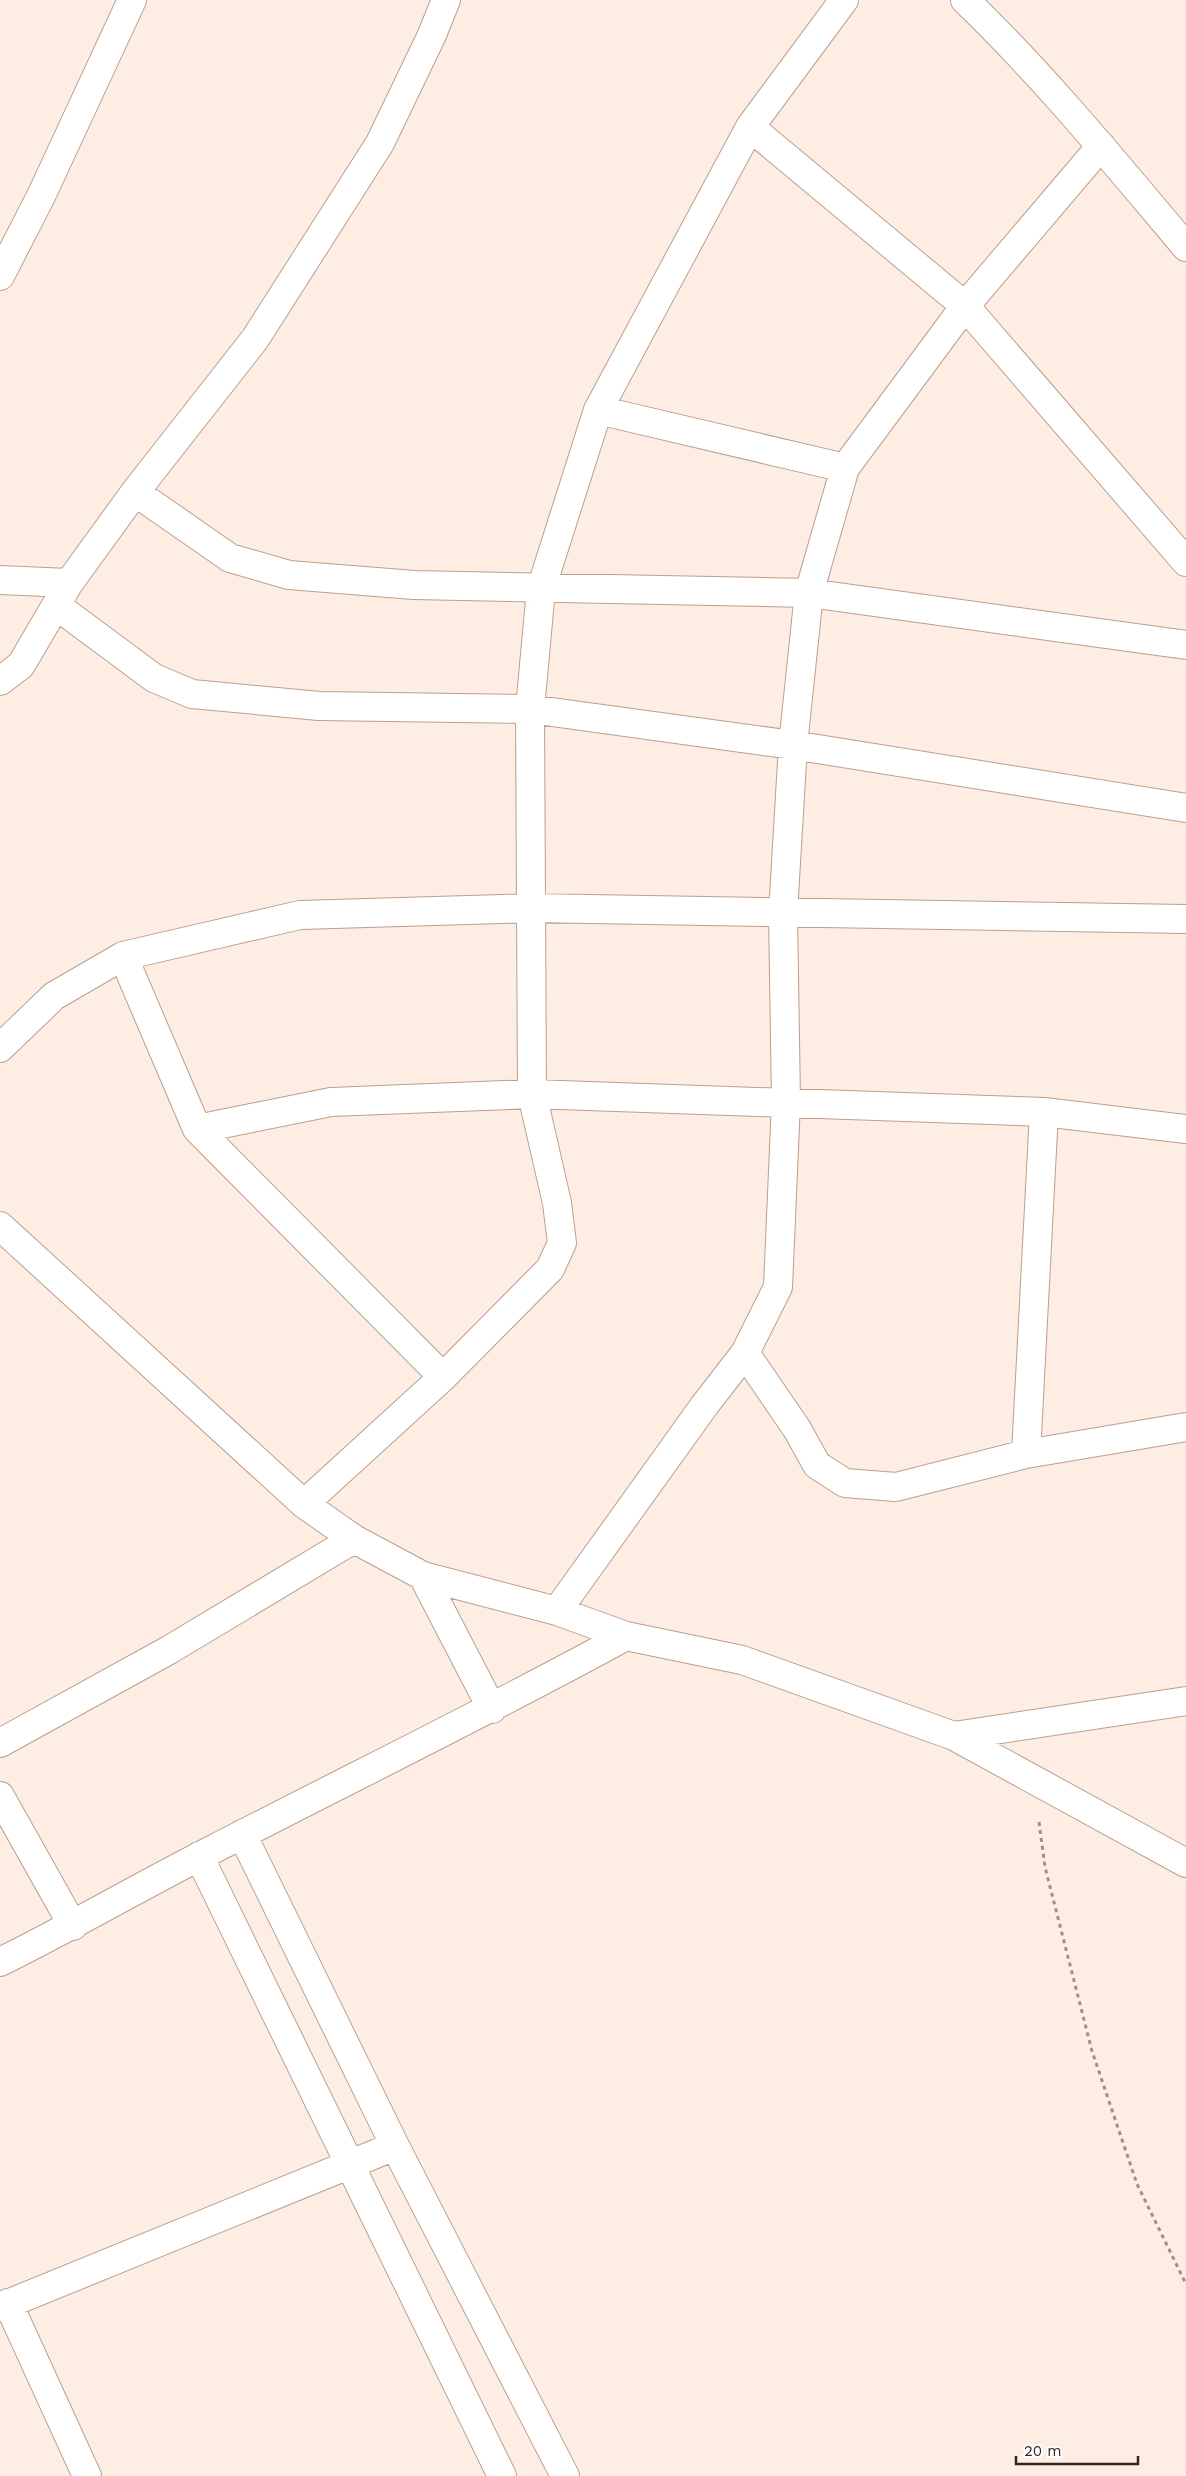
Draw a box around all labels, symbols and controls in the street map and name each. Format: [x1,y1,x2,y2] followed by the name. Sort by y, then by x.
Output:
[1016,2434,1138,2466] scale bar
[1024,2442,1062,2460] text: 20 m

